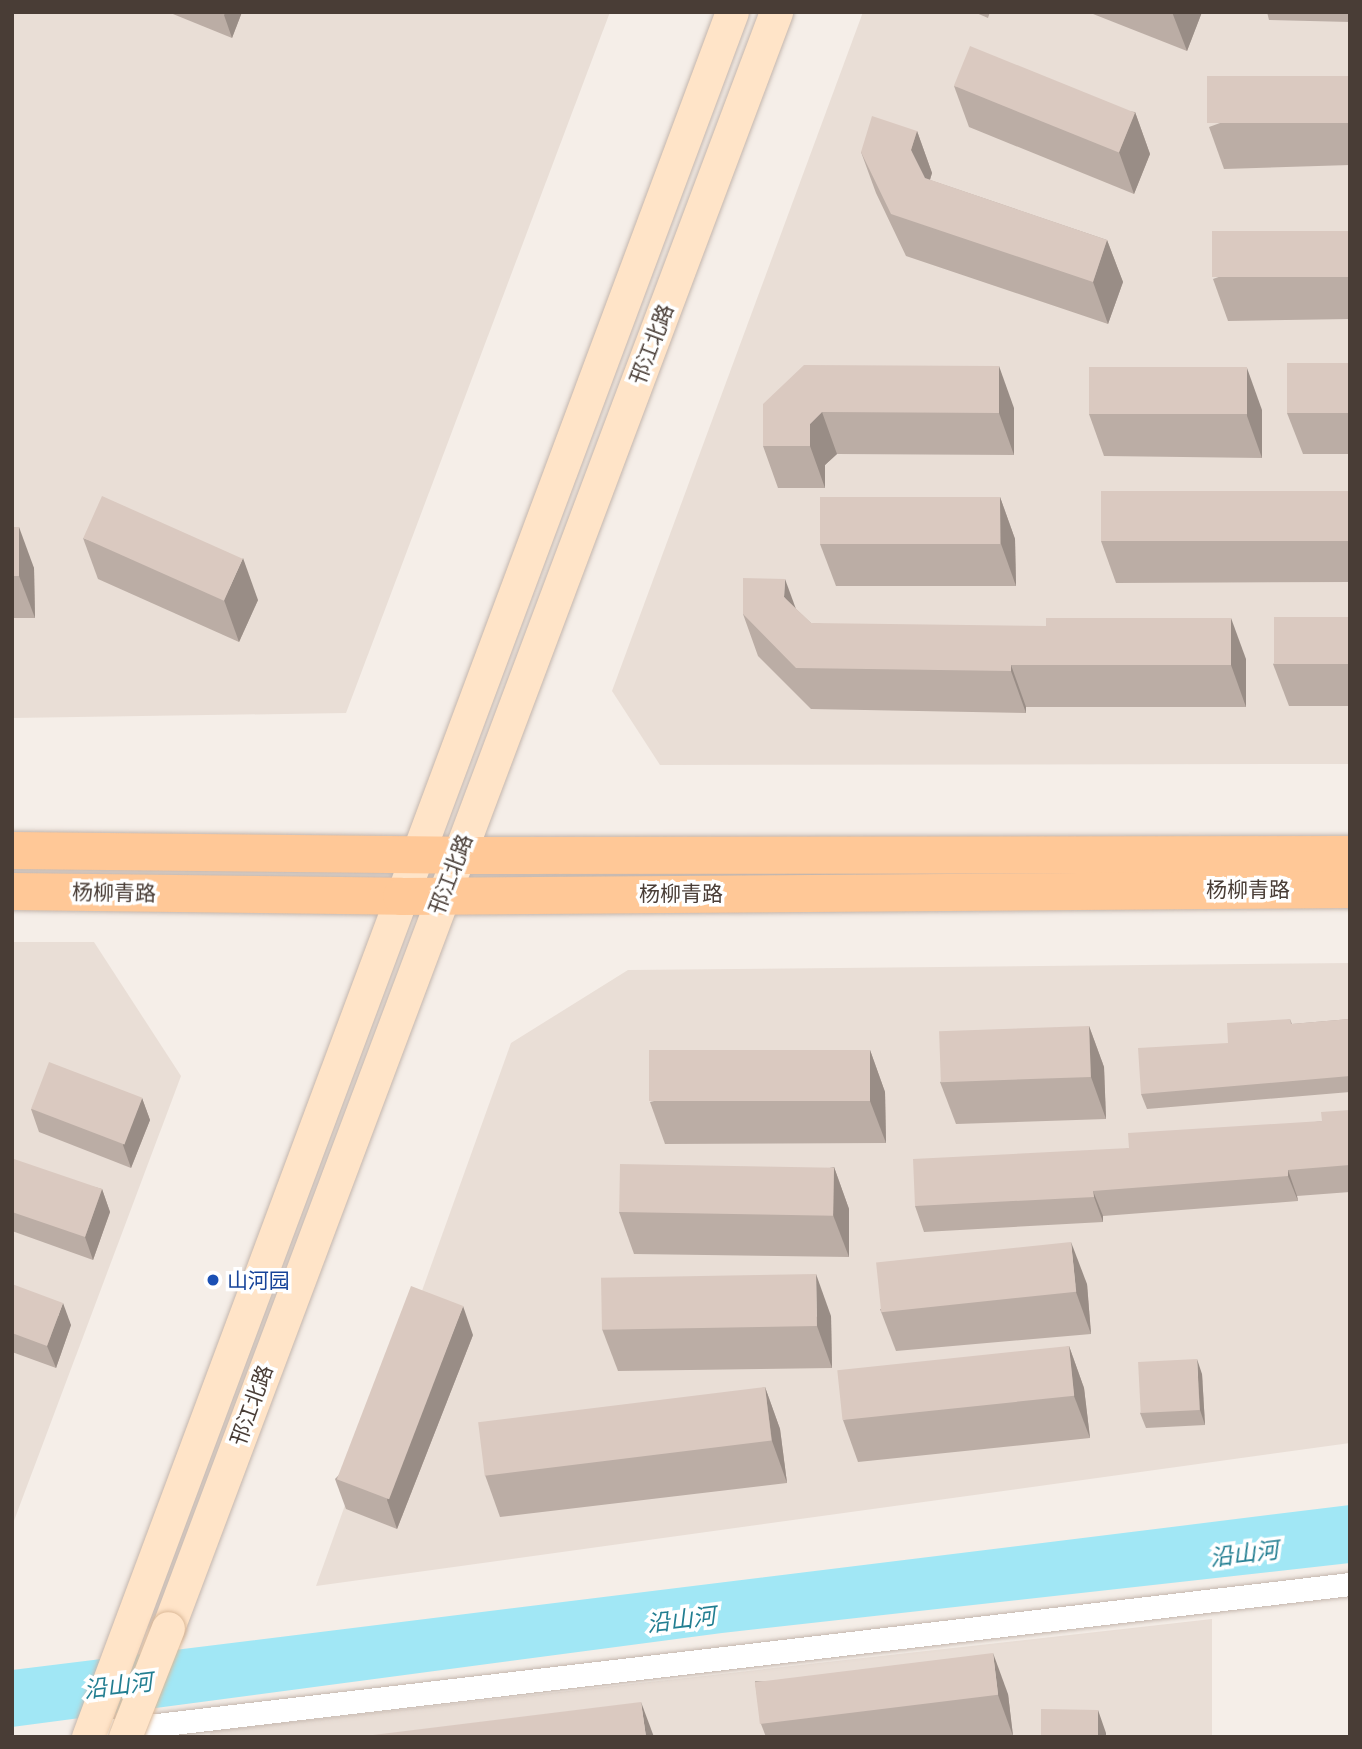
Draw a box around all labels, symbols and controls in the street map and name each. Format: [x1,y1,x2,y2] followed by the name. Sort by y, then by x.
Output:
[624,300,678,388] street label: 邗江北路
[423,830,477,918] street label: 邗江北路
[1206,876,1290,902] street label: 杨柳青路
[72,879,156,905] street label: 杨柳青路
[639,880,723,906] street label: 杨柳青路
[227,1267,290,1293] place label: 山河园
[205,1272,221,1288] marker: 山河园
[225,1361,277,1449] street label: 邗江北路
[1208,1535,1280,1571] water label: 沿山河
[645,1601,717,1637] water label: 沿山河
[82,1667,154,1703] water label: 沿山河

